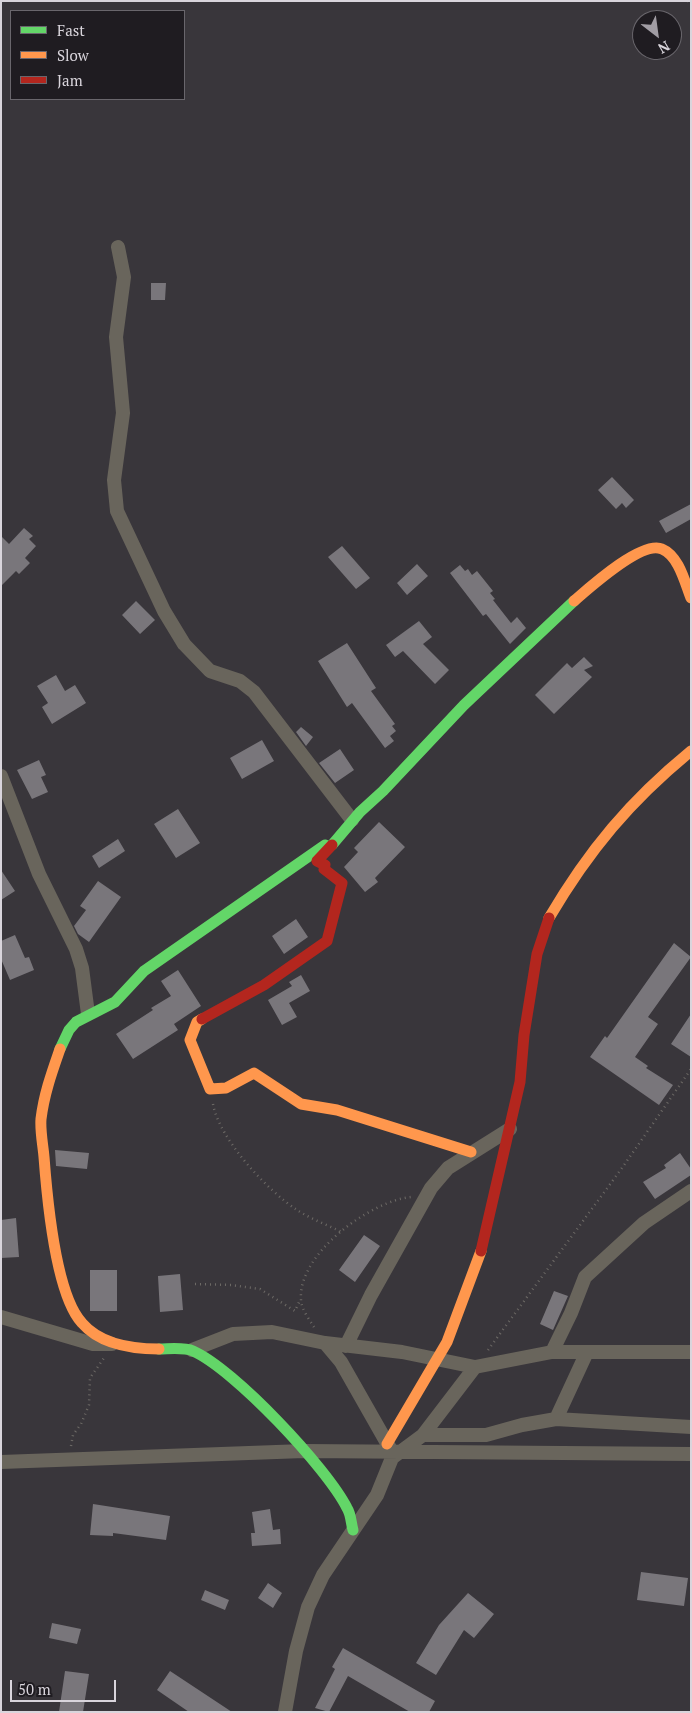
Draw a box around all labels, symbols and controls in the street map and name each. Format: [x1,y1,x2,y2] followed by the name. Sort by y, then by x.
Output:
[10,10,185,100] legend
[632,10,682,60] north arrow
[57,20,85,40] text: Fast
[655,37,674,58] text: N
[57,45,89,65] text: Slow
[57,70,83,90] text: Jam
[12,1670,119,1702] scale bar
[18,1679,51,1699] text: 50 m

